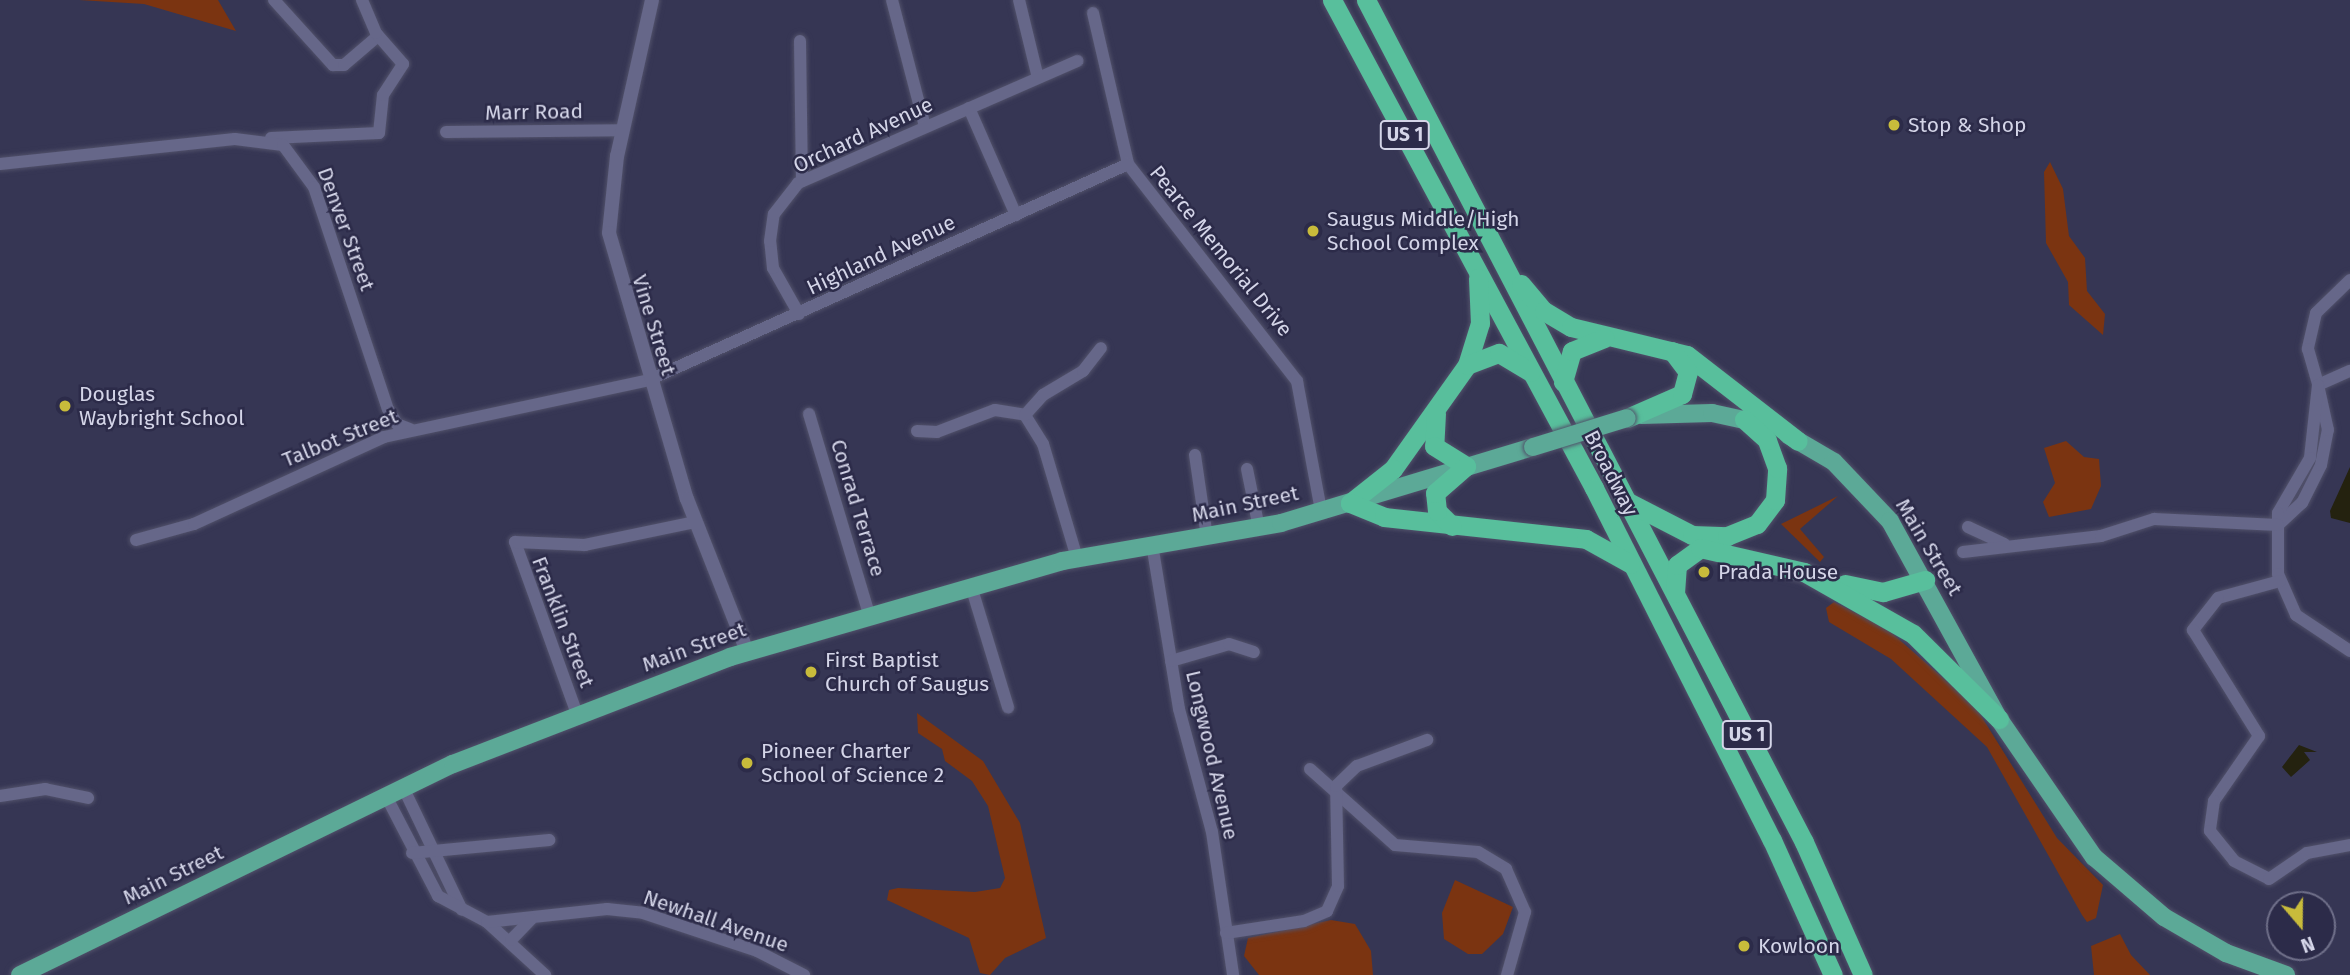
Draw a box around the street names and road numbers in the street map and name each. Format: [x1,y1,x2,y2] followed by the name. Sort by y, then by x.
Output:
[789,92,937,178] street label: Orchard Avenue
[485,99,583,125] street label: Marr Road
[1379,119,1431,150] road number: US 1
[1144,160,1298,342] street label: Pearce Memorial Drive
[312,164,380,294] street label: Denver Street
[803,210,959,300] street label: Highland Avenue
[627,272,681,378] street label: Vine Street
[279,403,401,473] street label: Talbot Street
[1579,426,1643,520] street label: Broadway
[825,436,891,580] street label: Conrad Terrace
[1189,480,1301,528] street label: Main Street
[1890,494,1968,600] street label: Main Street
[526,553,600,691] street label: Franklin Street
[639,617,749,677] street label: Main Street
[1180,668,1244,842] street label: Longwood Avenue
[1721,720,1773,750] road number: US 1
[119,840,227,910] street label: Main Street
[640,884,792,958] street label: Newhall Avenue

